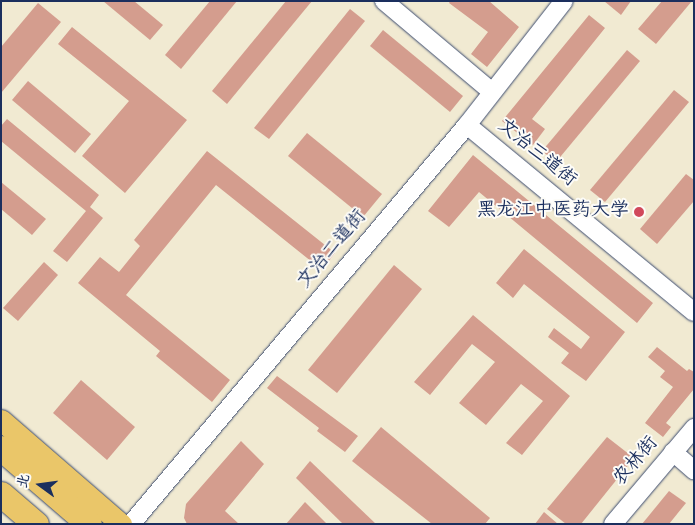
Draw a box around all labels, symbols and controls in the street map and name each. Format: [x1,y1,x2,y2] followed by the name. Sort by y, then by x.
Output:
[492,115,580,193] street label: 文治三道街
[477,201,629,223] place label: 黑龙江中医药大学
[294,206,372,294] street label: 文治二道街
[633,206,645,218] marker: 黑龙江中医药大学
[610,433,664,491] street label: 农林街
[15,460,65,510] north arrow
[15,472,35,490] text: 北

